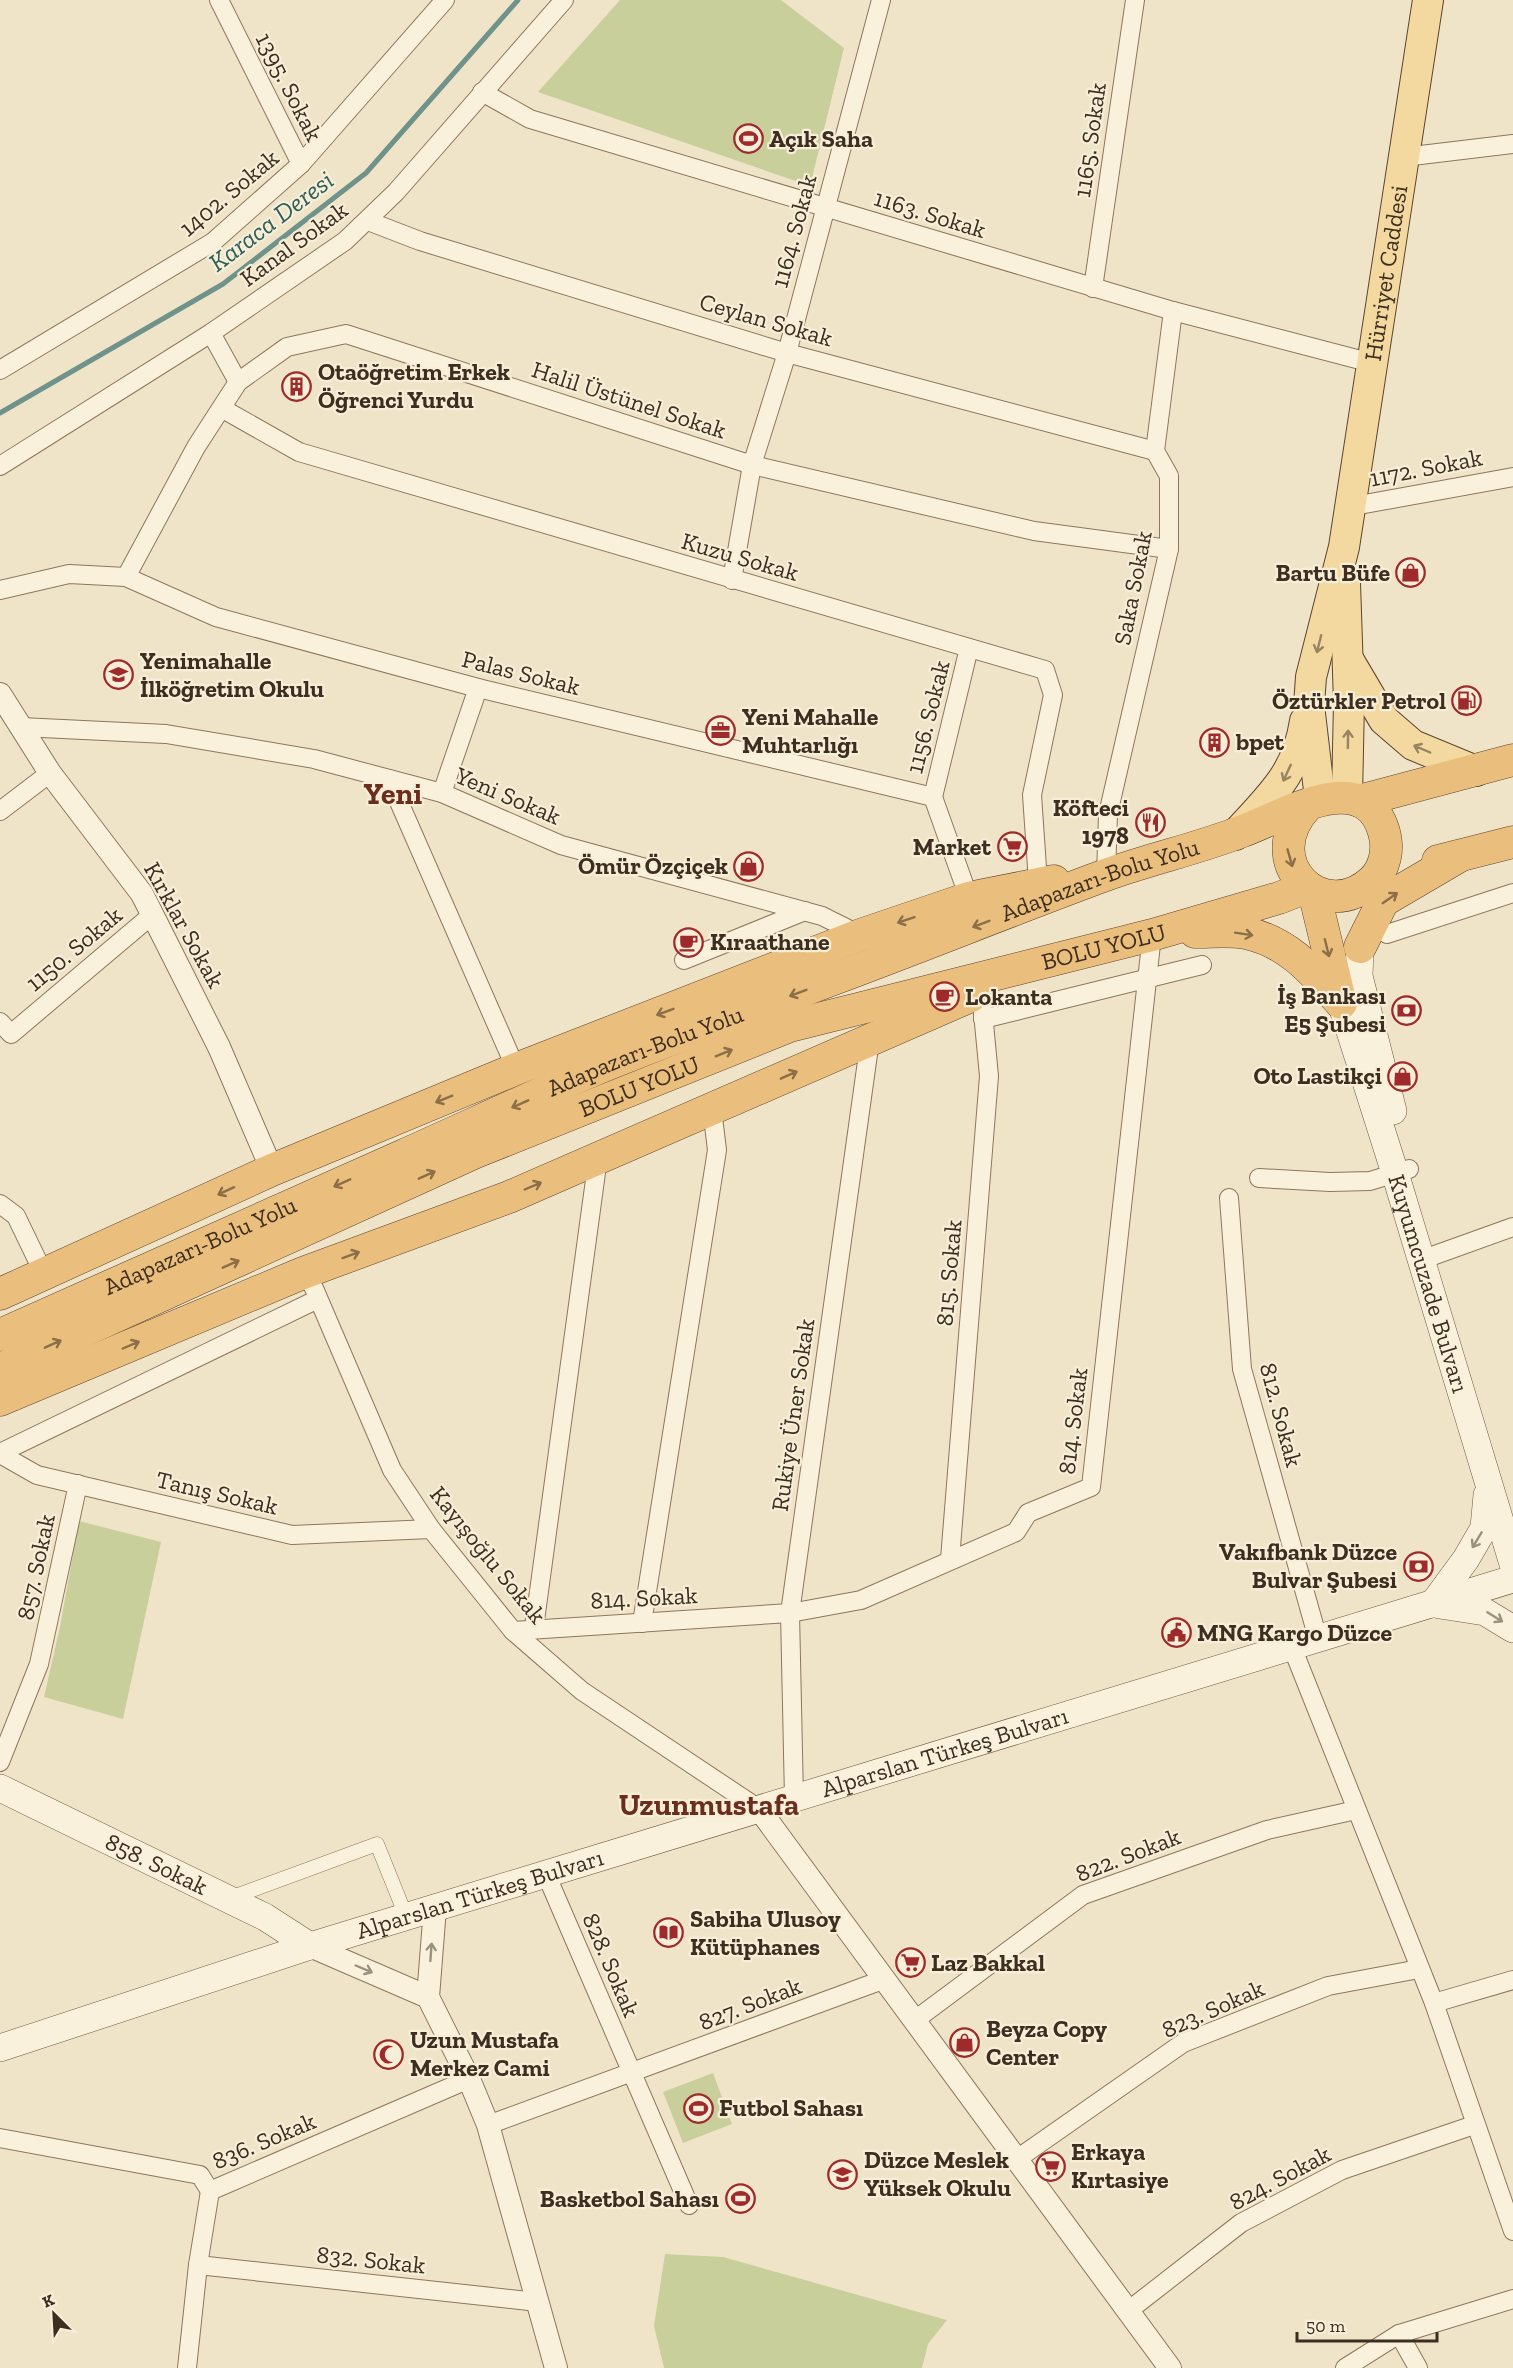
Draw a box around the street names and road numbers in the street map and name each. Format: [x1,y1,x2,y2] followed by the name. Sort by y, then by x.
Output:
[250,28,329,146] street label: 1395. Sokak
[1067,80,1112,199] street label: 1165. Sokak
[173,142,285,242] street label: 1402. Sokak
[764,170,823,291] street label: 1164. Sokak
[871,183,990,244] street label: 1163. Sokak
[1358,183,1413,363] street label: Hürriyet Caddesi
[234,195,354,292] street label: Kanal Sokak
[696,287,837,353] street label: Ceylan Sokak
[528,354,730,445] street label: Halil Üstünel Sokak
[1367,442,1485,493] street label: 1172. Sokak
[678,526,802,587] street label: Kuzu Sokak
[1107,528,1158,647] street label: Saka Sokak
[459,644,584,701] street label: Palas Sokak
[899,657,956,776] street label: 1156. Sokak
[450,760,566,831] street label: Yeni Sokak
[996,832,1203,927] street label: Adapazarı-Bolu Yolu
[138,857,231,993] street label: Kırklar Sokak
[20,900,128,997] street label: 1150. Sokak
[1038,917,1169,976] street label: BOLU YOLU
[543,999,747,1103] street label: Adapazarı-Bolu Yolu
[575,1049,703,1123] street label: BOLU YOLU
[1382,1171,1476,1397] street label: Kuyumcuzade Bulvarı
[99,1190,301,1301] street label: Adapazarı-Bolu Yolu
[929,1218,968,1327] street label: 815. Sokak
[765,1316,820,1513] street label: Rukiye Üner Sokak
[1254,1360,1309,1471] street label: 812. Sokak
[1052,1365,1093,1476] street label: 814. Sokak
[154,1464,281,1521] street label: Tanış Sokak
[424,1480,553,1630] street label: Kayışoğlu Sokak
[10,1511,61,1623] street label: 857. Sokak
[590,1580,699,1615] street label: 814. Sokak
[818,1701,1072,1803] street label: Alparslan Türkeş Bulvarı
[1071,1821,1185,1888] street label: 822. Sokak
[101,1827,213,1901] street label: 858. Sokak
[353,1842,607,1945] street label: Alparslan Türkeş Bulvarı
[577,1908,647,2022] street label: 828. Sokak
[694,1971,806,2036] street label: 827. Sokak
[1157,1973,1269,2044] street label: 823. Sokak
[208,2106,320,2175] street label: 836. Sokak
[1224,2139,1336,2216] street label: 824. Sokak
[315,2239,427,2280] street label: 832. Sokak

